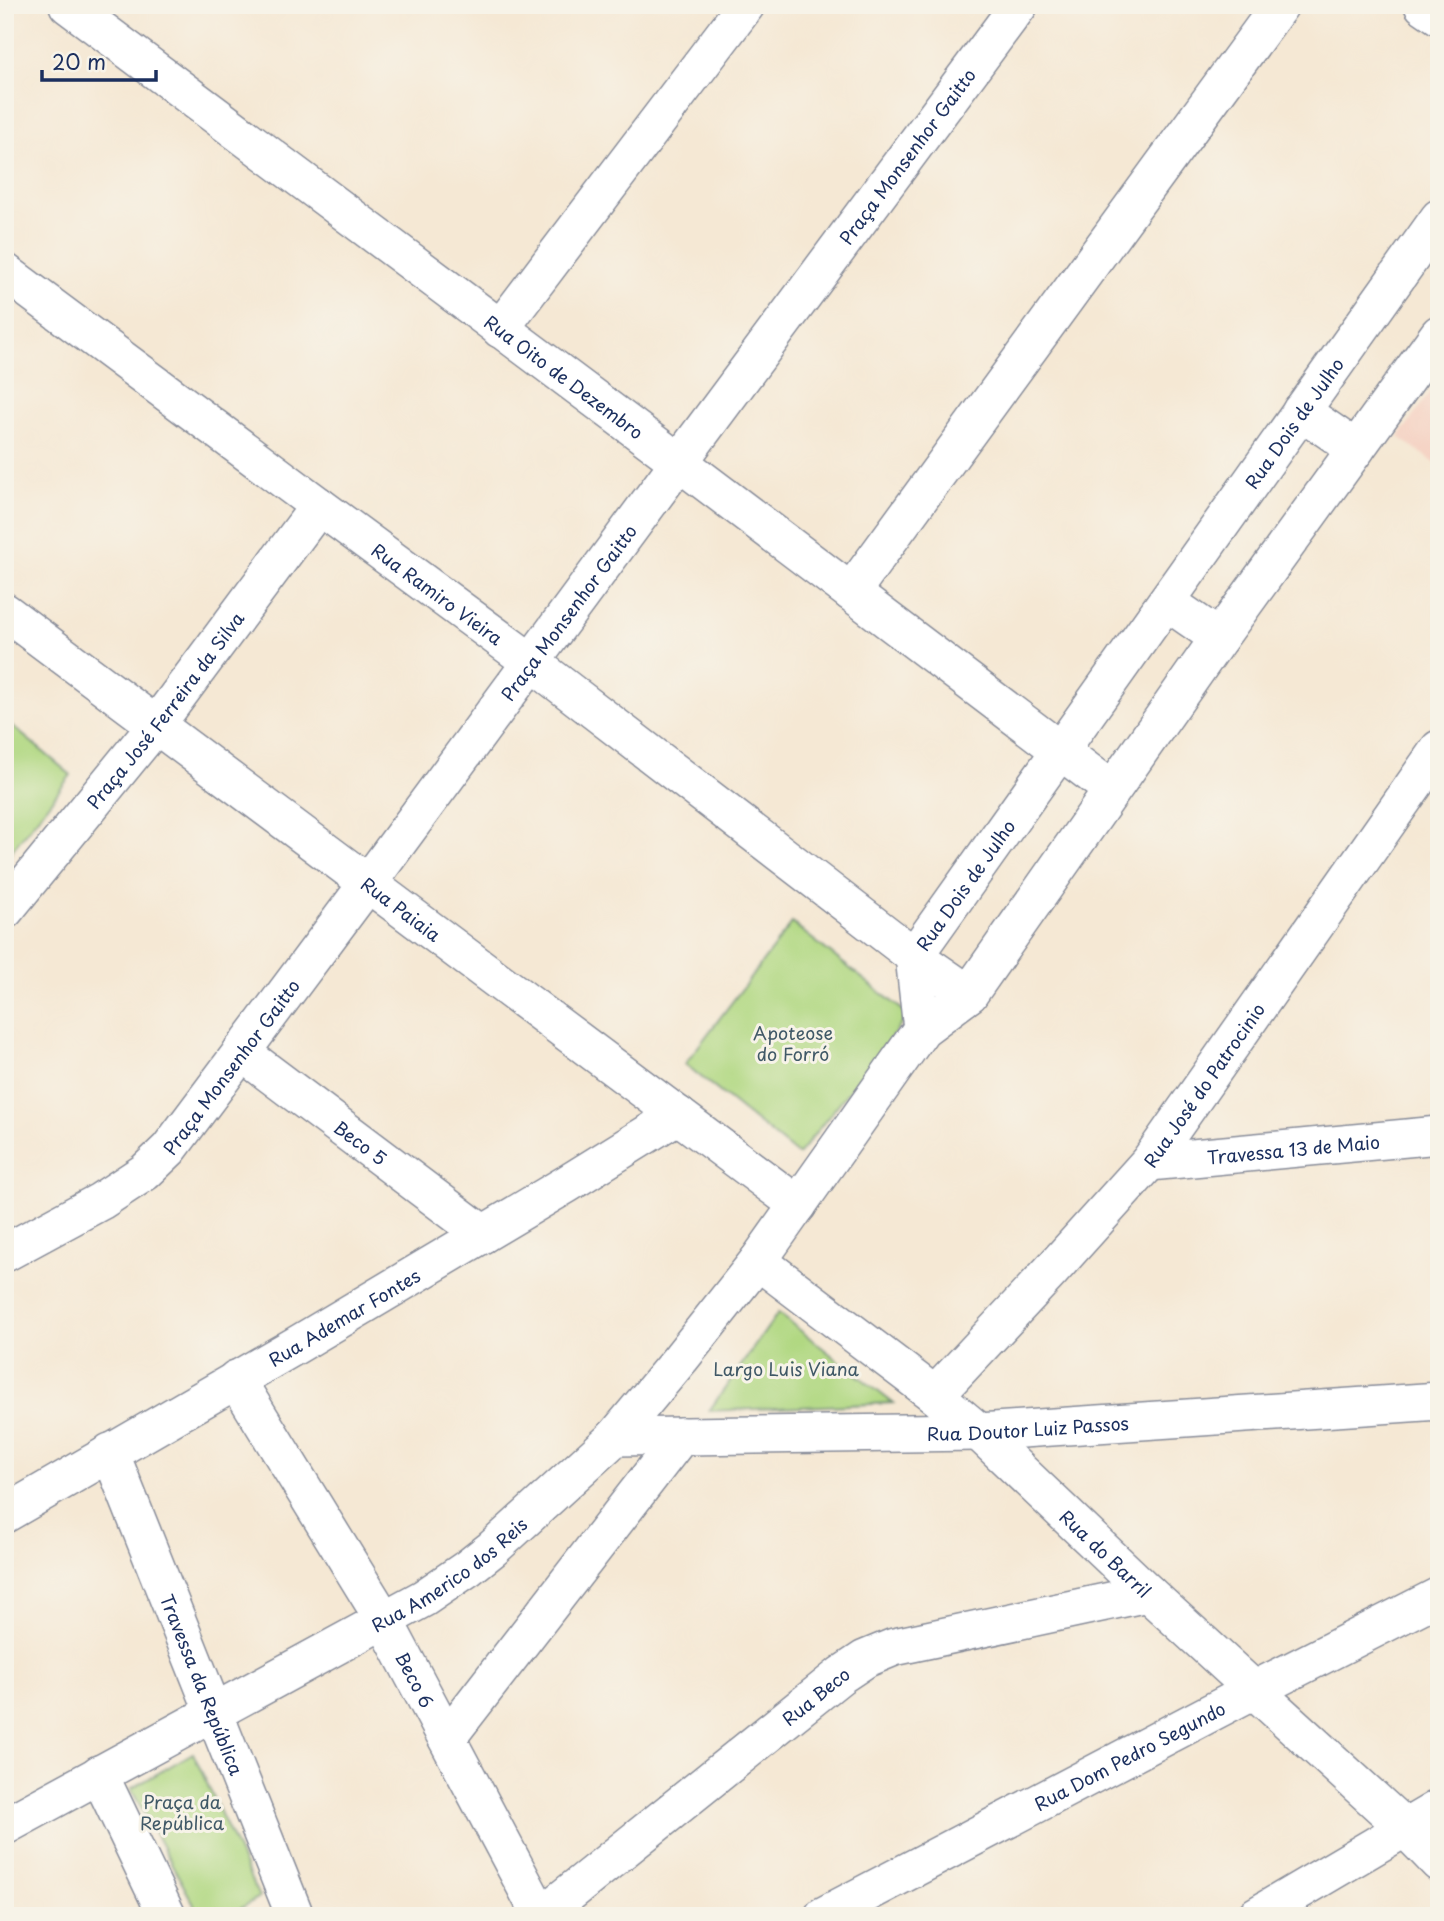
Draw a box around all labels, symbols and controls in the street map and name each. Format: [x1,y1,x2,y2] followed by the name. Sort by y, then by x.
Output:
[42,38,156,82] scale bar
[52,45,106,77] text: 20 m
[832,62,981,250] street label: Praça Monsenhor Gaitto
[479,308,650,445] street label: Rua Oito de Dezembro
[1237,351,1349,494] street label: Rua Dois de Julho
[494,518,642,706] street label: Praça Monsenhor Gaitto
[367,536,509,651] street label: Rua Ramiro Vieira
[80,606,250,814] street label: Praça José Ferreira da Silva
[909,813,1021,956] street label: Rua Dois de Julho
[356,870,447,948] street label: Rua Paiaia
[156,973,306,1160] street label: Praça Monsenhor Gaitto
[1136,997,1271,1172] street label: Rua José do Patrocinio
[753,1019,833,1067] park label: Apoteose do Forró
[329,1113,393,1171] street label: Beco 5
[1206,1127,1381,1170] street label: Travessa 13 de Maio
[263,1261,425,1372] street label: Rua Ademar Fontes
[713,1355,860,1382] park label: Largo Luis Viana
[927,1408,1130,1446] street label: Rua Doutor Luiz Passos
[1054,1503,1158,1603] street label: Rua do Barril
[366,1510,533,1638] street label: Rua Americo dos Reis
[154,1590,251,1779] street label: Travessa da República
[390,1647,441,1712] street label: Beco 6
[776,1660,855,1731] street label: Rua Beco
[1029,1694,1230,1817] street label: Rua Dom Pedro Segundo
[140,1788,225,1836] park label: Praça da República

